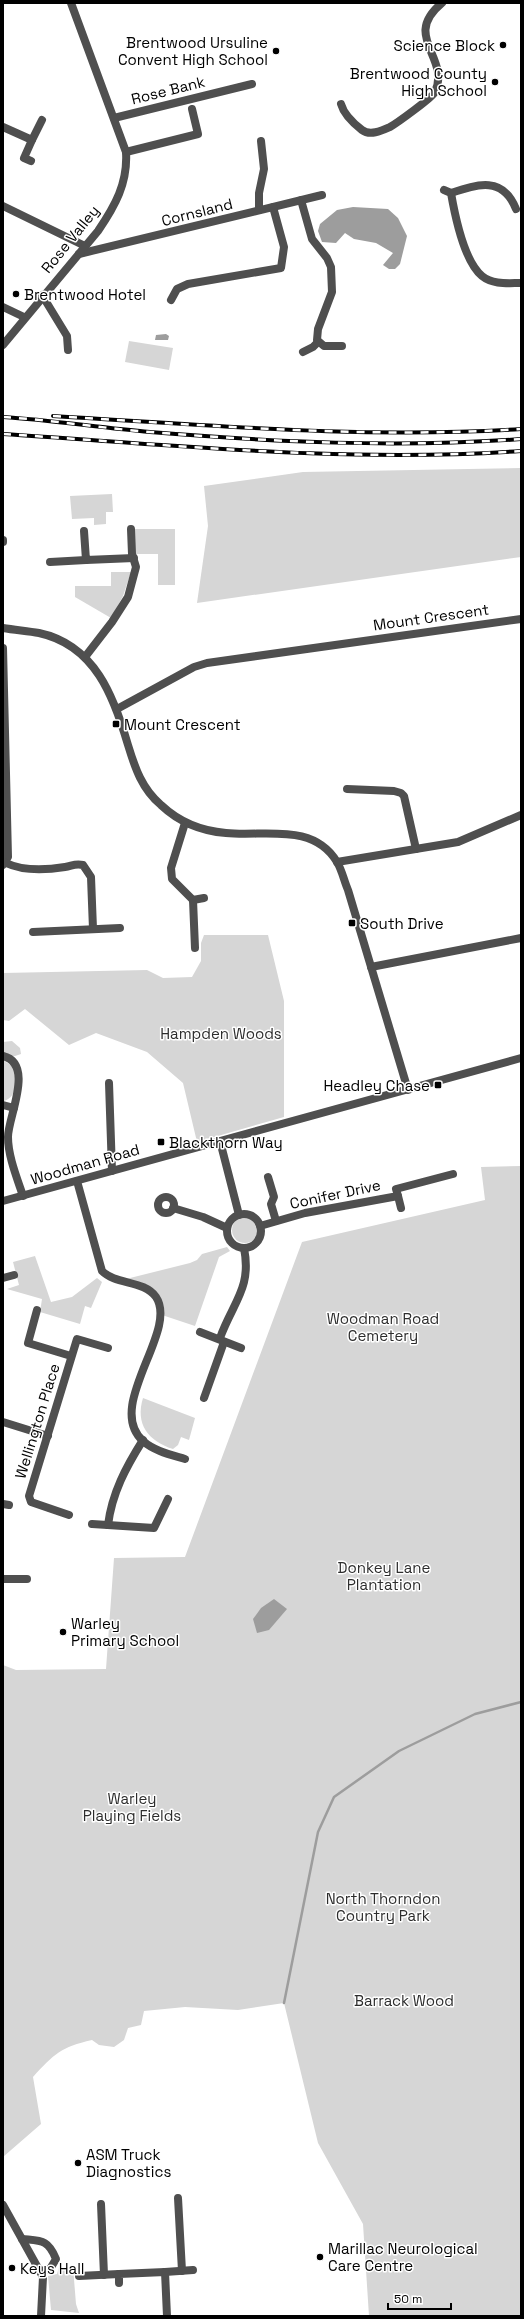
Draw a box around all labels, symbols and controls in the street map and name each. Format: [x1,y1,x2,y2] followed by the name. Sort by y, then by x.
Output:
[118,33,268,69] place label: Brentwood Ursuline Convent High School
[393,36,495,55] place label: Science Block
[498,40,508,50] marker: Science Block
[271,46,281,56] marker: Brentwood Ursuline Convent High School
[350,64,487,100] place label: Brentwood County High School
[129,72,207,108] street label: Rose Bank
[490,77,500,87] marker: Brentwood County High School
[159,194,235,230] street label: Cornsland
[37,201,103,277] street label: Rose Valley
[24,285,146,304] place label: Brentwood Hotel
[11,289,21,299] marker: Brentwood Hotel
[372,599,490,635] street label: Mount Crescent
[124,715,241,734] place label: Mount Crescent
[111,719,121,729] marker: Mount Crescent
[360,914,444,933] place label: South Drive
[347,918,357,928] marker: South Drive
[160,1024,282,1043] park label: Hampden Woods
[323,1076,430,1095] place label: Headley Chase
[433,1080,443,1090] marker: Headley Chase
[169,1133,283,1152] place label: Blackthorn Way
[156,1137,166,1147] marker: Blackthorn Way
[28,1139,142,1189] street label: Woodman Road
[288,1175,382,1213] street label: Conifer Drive
[327,1309,439,1345] park label: Woodman Road Cemetery
[10,1361,64,1481] street label: Wellington Place
[338,1558,431,1594] park label: Donkey Lane Plantation
[71,1614,179,1650] place label: Warley Primary School
[58,1627,68,1637] marker: Warley Primary School
[83,1789,181,1825] park label: Warley Playing Fields
[326,1889,440,1925] park label: North Thorndon Country Park
[354,1991,454,2010] park label: Barrack Wood
[86,2145,171,2181] place label: ASM Truck Diagnostics
[73,2158,83,2168] marker: ASM Truck Diagnostics
[328,2239,478,2275] place label: Marillac Neurological Care Centre
[315,2252,325,2262] marker: Marillac Neurological Care Centre
[20,2259,84,2278] place label: Keys Hall
[7,2263,17,2273] marker: Keys Hall
[388,2285,451,2311] scale bar
[394,2291,422,2307] text: 50 m

